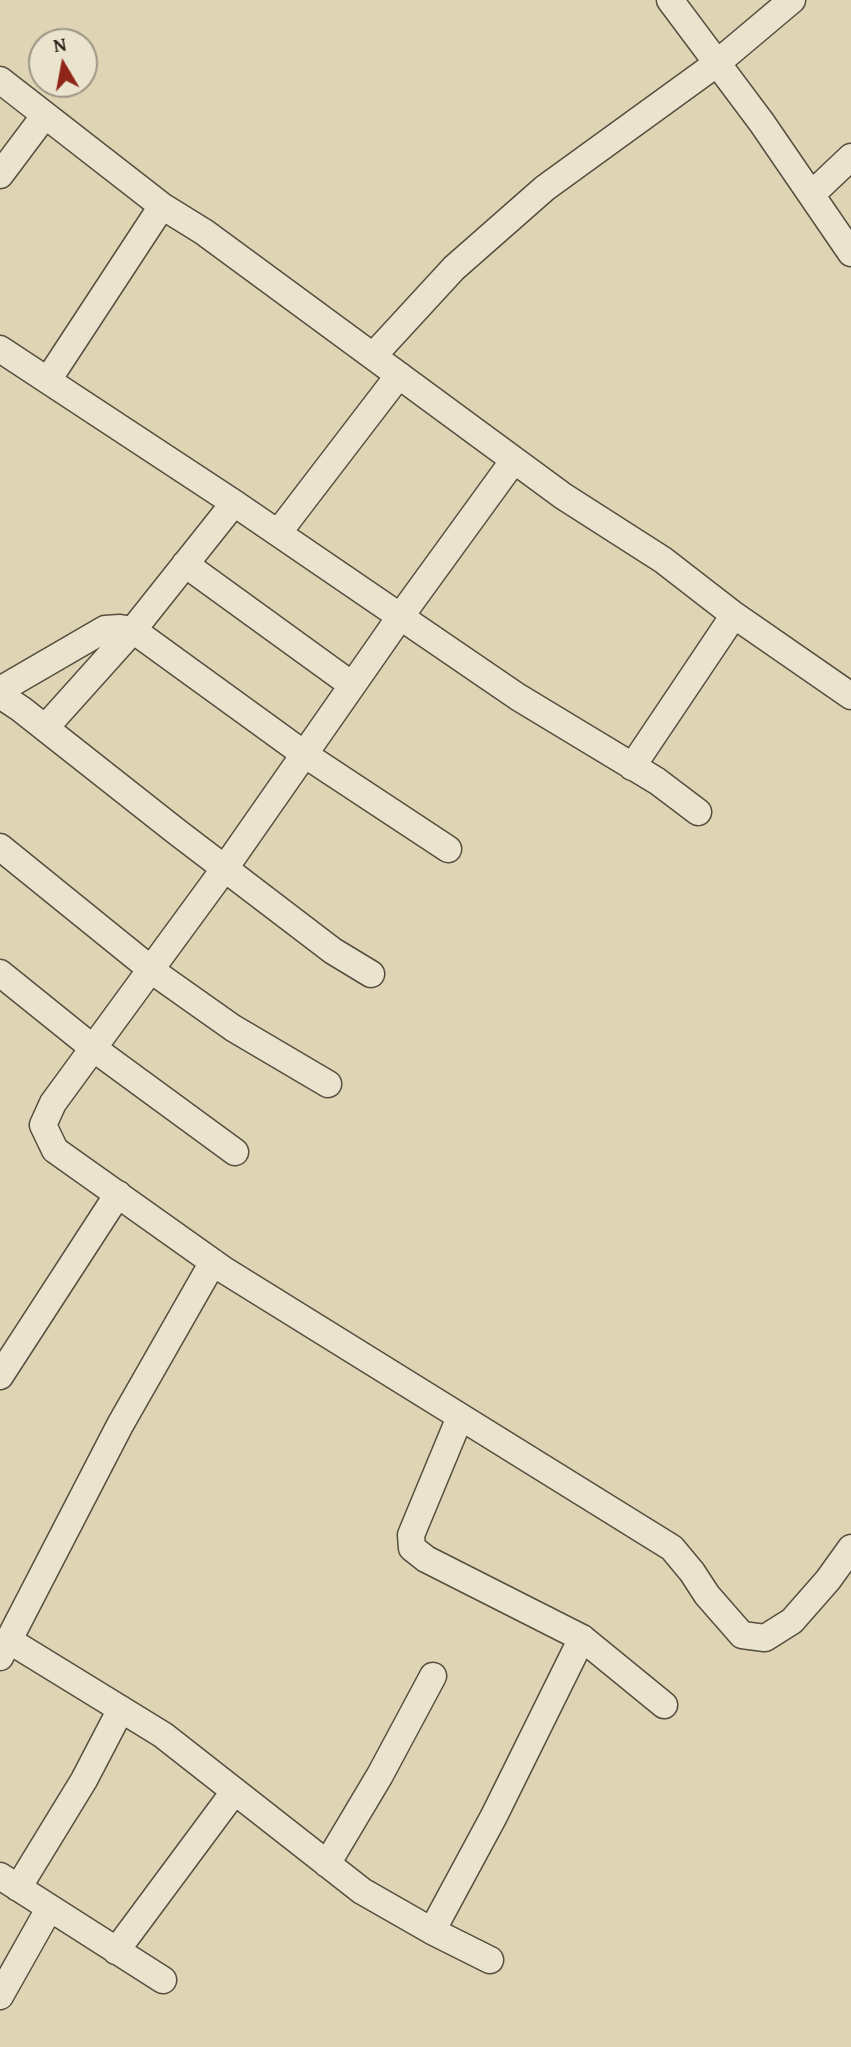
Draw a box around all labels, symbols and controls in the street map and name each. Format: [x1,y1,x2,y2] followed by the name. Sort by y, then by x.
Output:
[28,28,98,98] north arrow
[51,29,68,59] text: N

